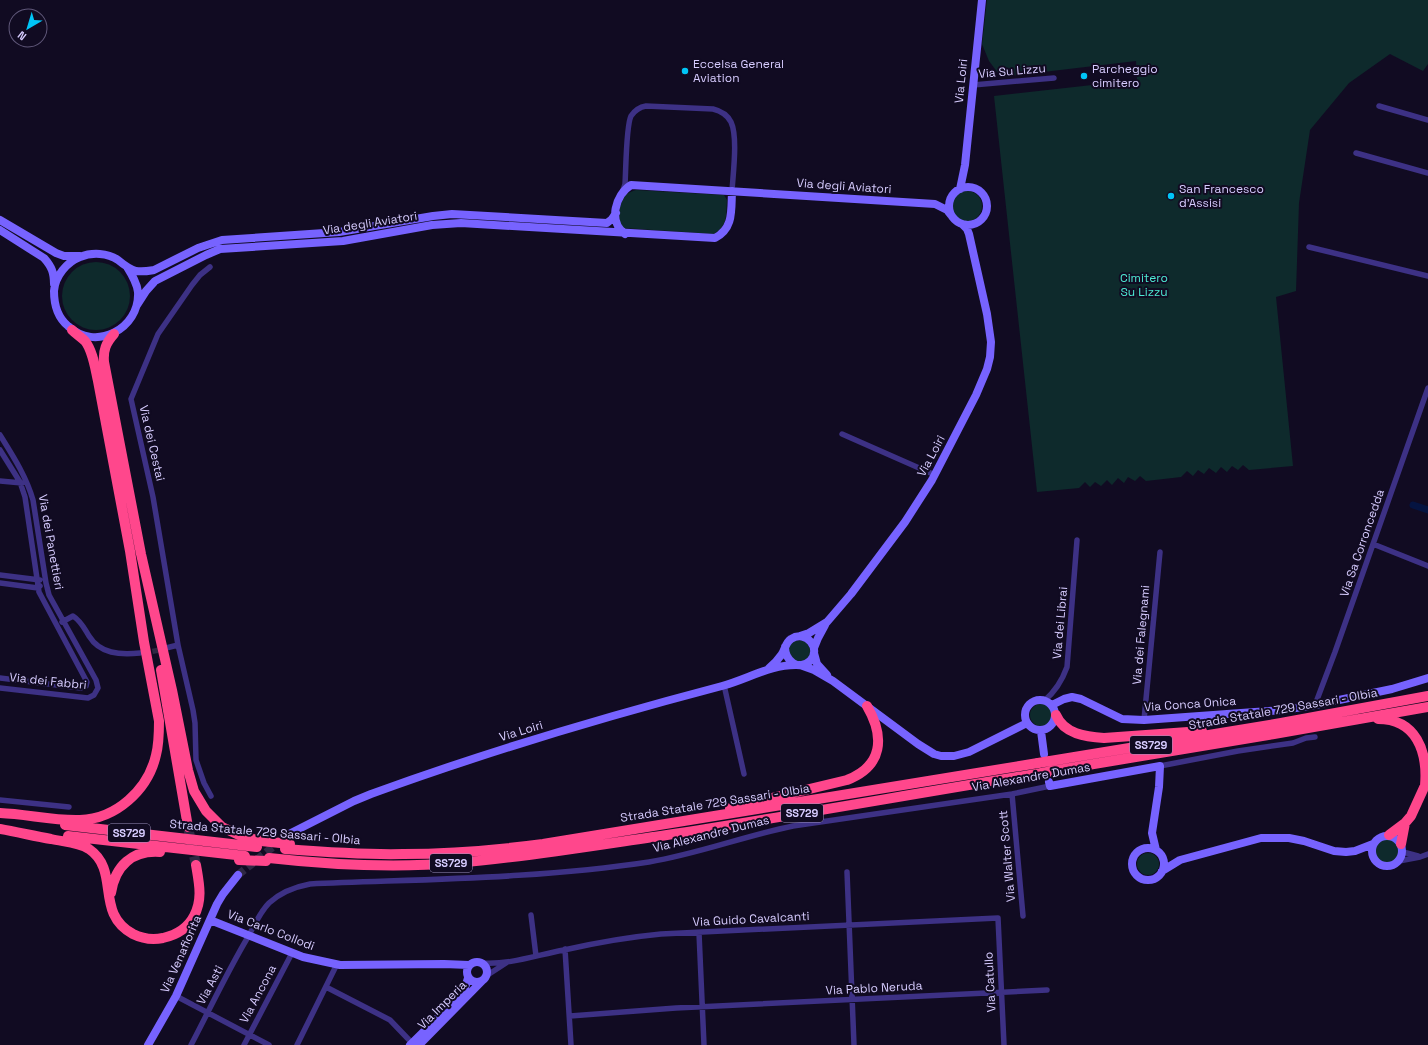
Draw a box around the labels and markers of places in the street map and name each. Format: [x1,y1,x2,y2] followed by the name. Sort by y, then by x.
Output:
[693,56,784,86] place label: Eccelsa General Aviation
[1092,61,1158,91] place label: Parcheggio cimitero
[680,66,690,76] marker: Eccelsa General Aviation
[1079,71,1089,81] marker: Parcheggio cimitero
[1179,181,1264,211] place label: San Francesco d'Assisi
[1166,191,1176,201] marker: San Francesco d'Assisi

